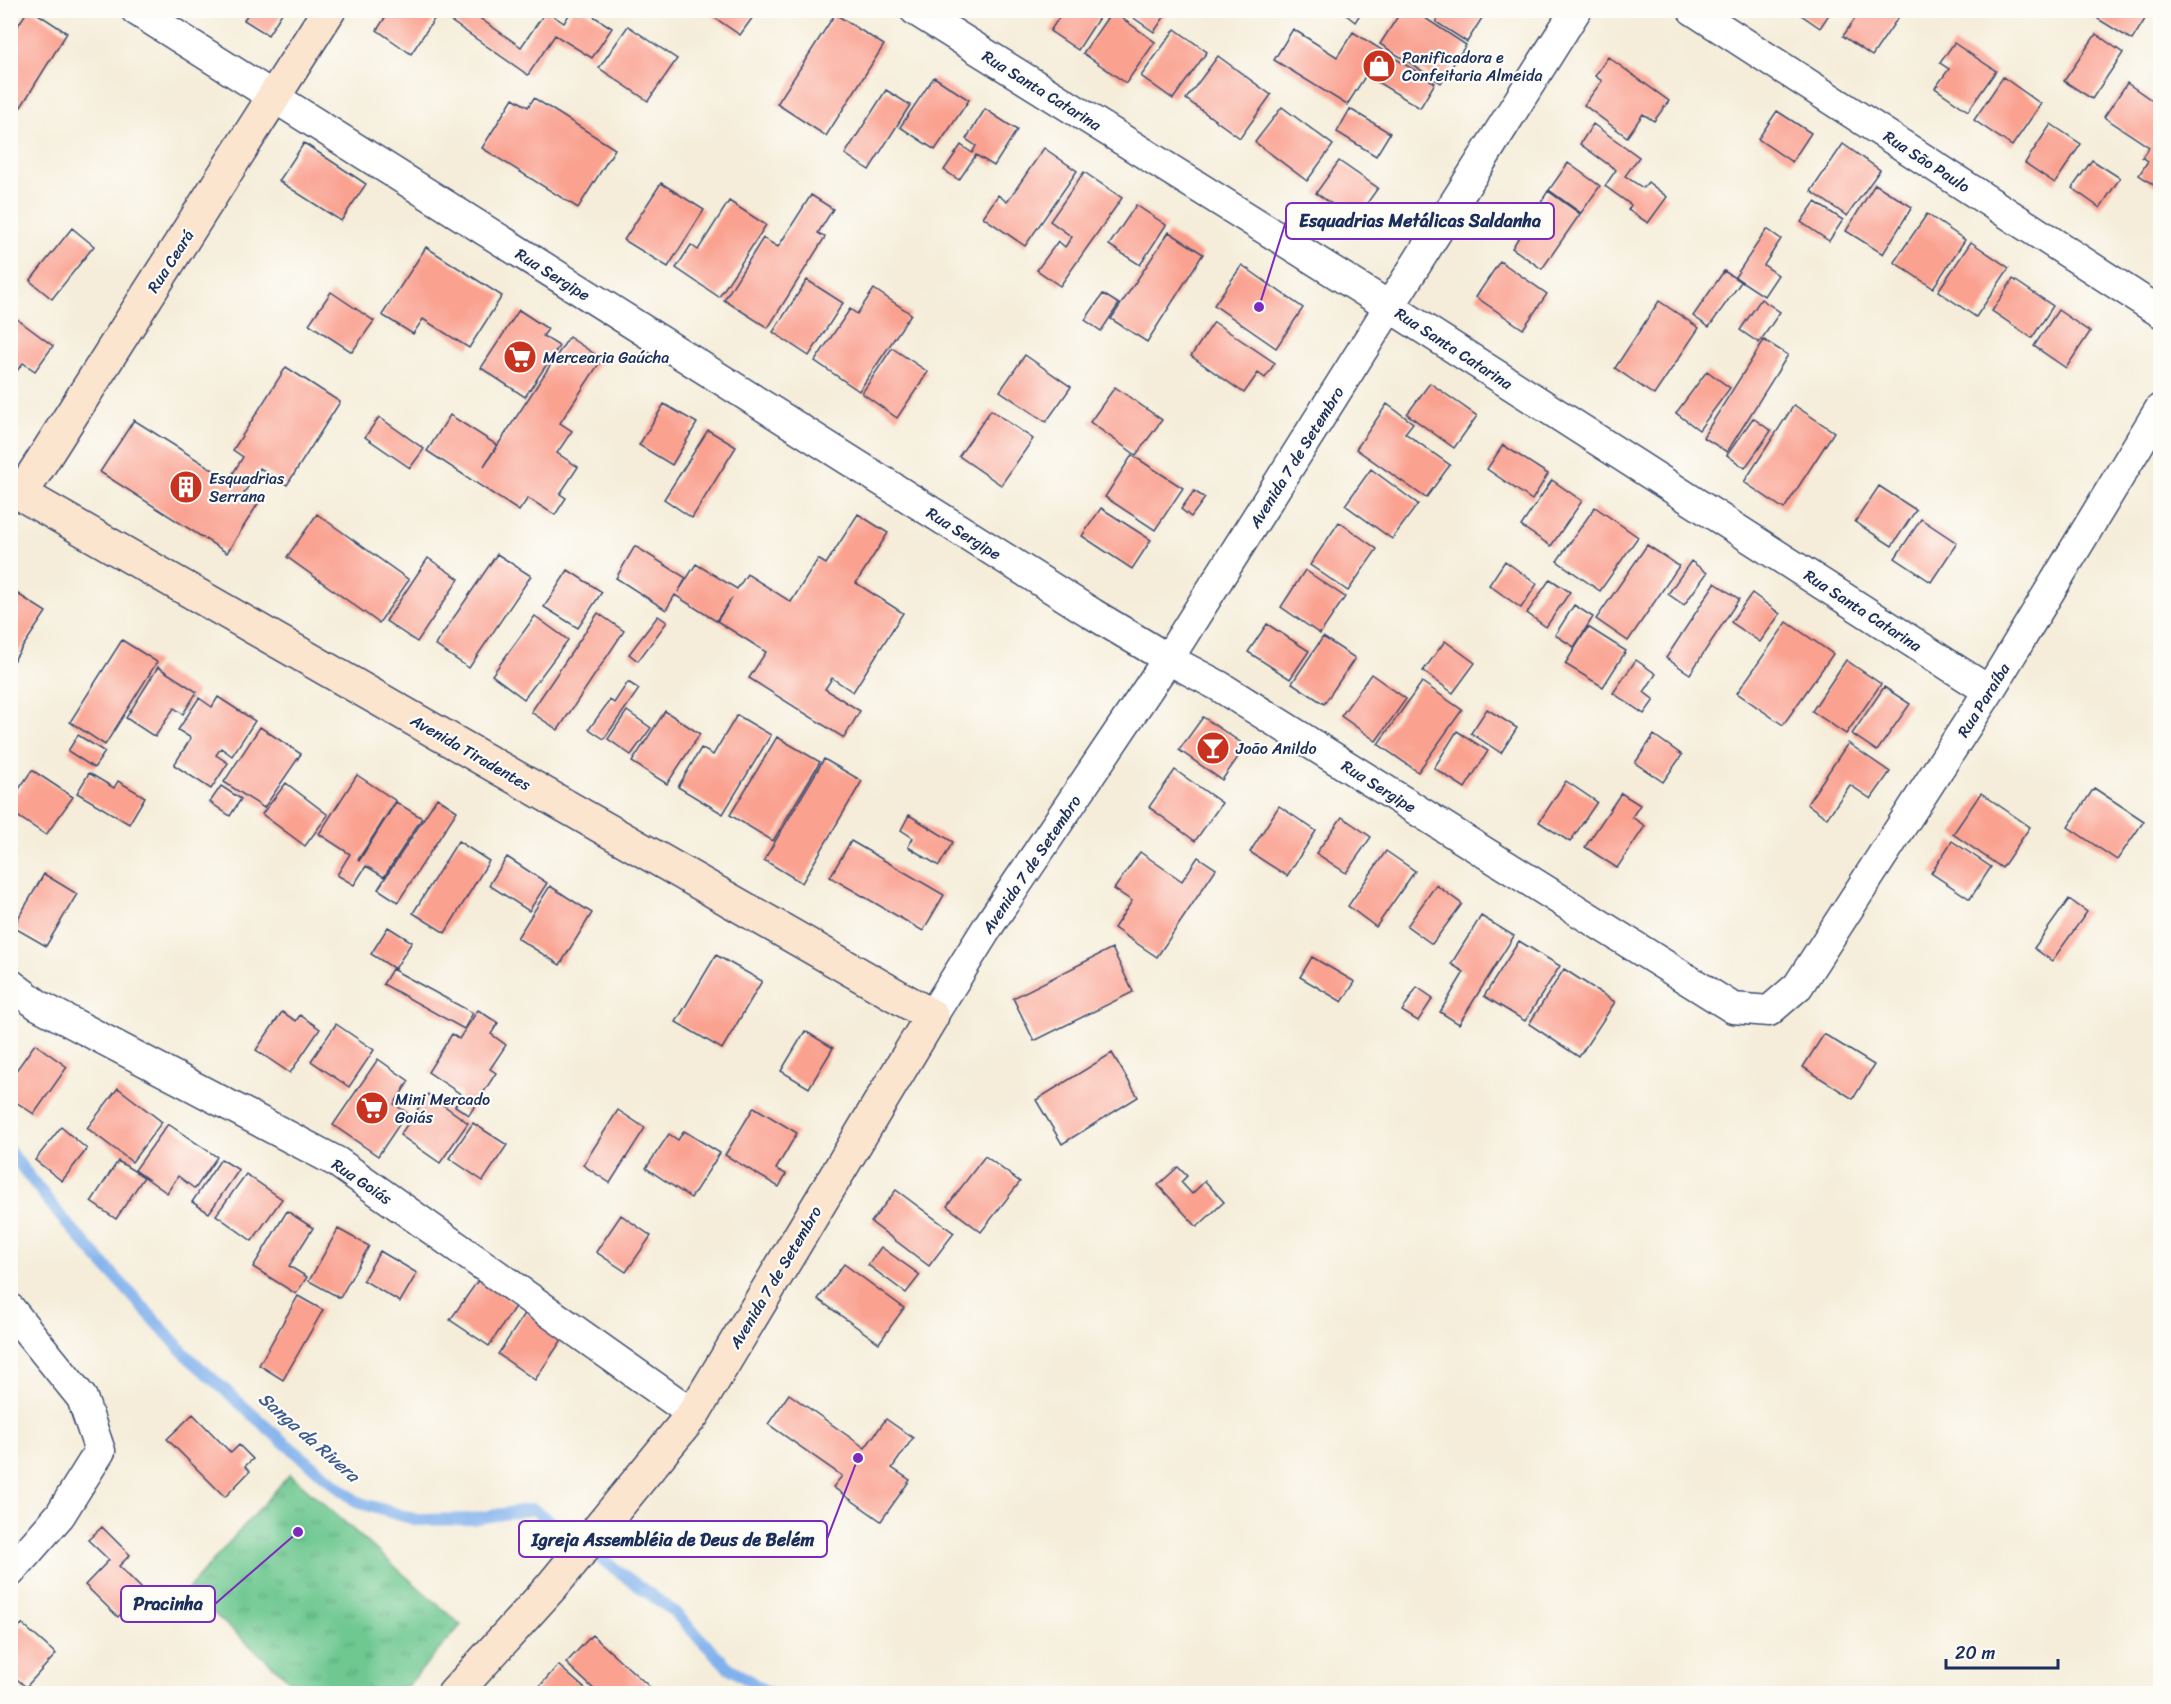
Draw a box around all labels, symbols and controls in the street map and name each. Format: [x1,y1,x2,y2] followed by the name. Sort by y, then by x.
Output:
[976,42,1108,139] street label: Rua Santa Catarina
[1402,43,1542,90] place label: Panificadora e Confeitaria Almeida
[1361,48,1397,84] shop icon: Panificadora e Confeitaria Almeida
[1877,122,1976,201] street label: Rua São Paulo
[1286,203,1554,239] callout: Esquadrias Metálicas Saldanha
[1299,205,1541,237] text: Esquadrias Metálicas Saldanha
[139,224,202,299] street label: Rua Ceará
[509,240,596,309] street label: Rua Sergipe
[1389,299,1519,398] street label: Rua Santa Catarina
[502,339,538,375] supermarket icon: Mercearia Gaúcha
[543,343,669,372] place label: Mercearia Gaúcha
[1240,381,1352,535] street label: Avenida 7 de Setembro
[209,464,285,511] place label: Esquadrias Serrana
[168,469,204,505] building icon: Esquadrias Serrana
[920,499,1007,568] street label: Rua Sergipe
[1798,561,1928,660] street label: Rua Santa Catarina
[1949,656,2018,743] street label: Rua Paraíba
[404,706,537,799] street label: Avenida Tiradentes
[1195,730,1231,766] bar icon: João Anildo
[1235,734,1317,763] place label: João Anildo
[1335,752,1422,821] street label: Rua Sergipe
[973,789,1089,941] street label: Avenida 7 de Setembro
[395,1085,490,1132] place label: Mini Mercado Goiás
[354,1090,390,1126] supermarket icon: Mini Mercado Goiás
[325,1150,399,1213] street label: Rua Goiás
[721,1200,830,1355] street label: Avenida 7 de Setembro
[251,1384,369,1492] water label: Sanga da Rivera
[519,1521,827,1557] callout: Igreja Assembléia de Deus de Belém
[531,1524,815,1556] text: Igreja Assembléia de Deus de Belém
[121,1586,215,1622] callout: Pracinha
[133,1588,204,1620] text: Pracinha
[1946,1632,2058,1670] scale bar
[1955,1637,1995,1669] text: 20 m

